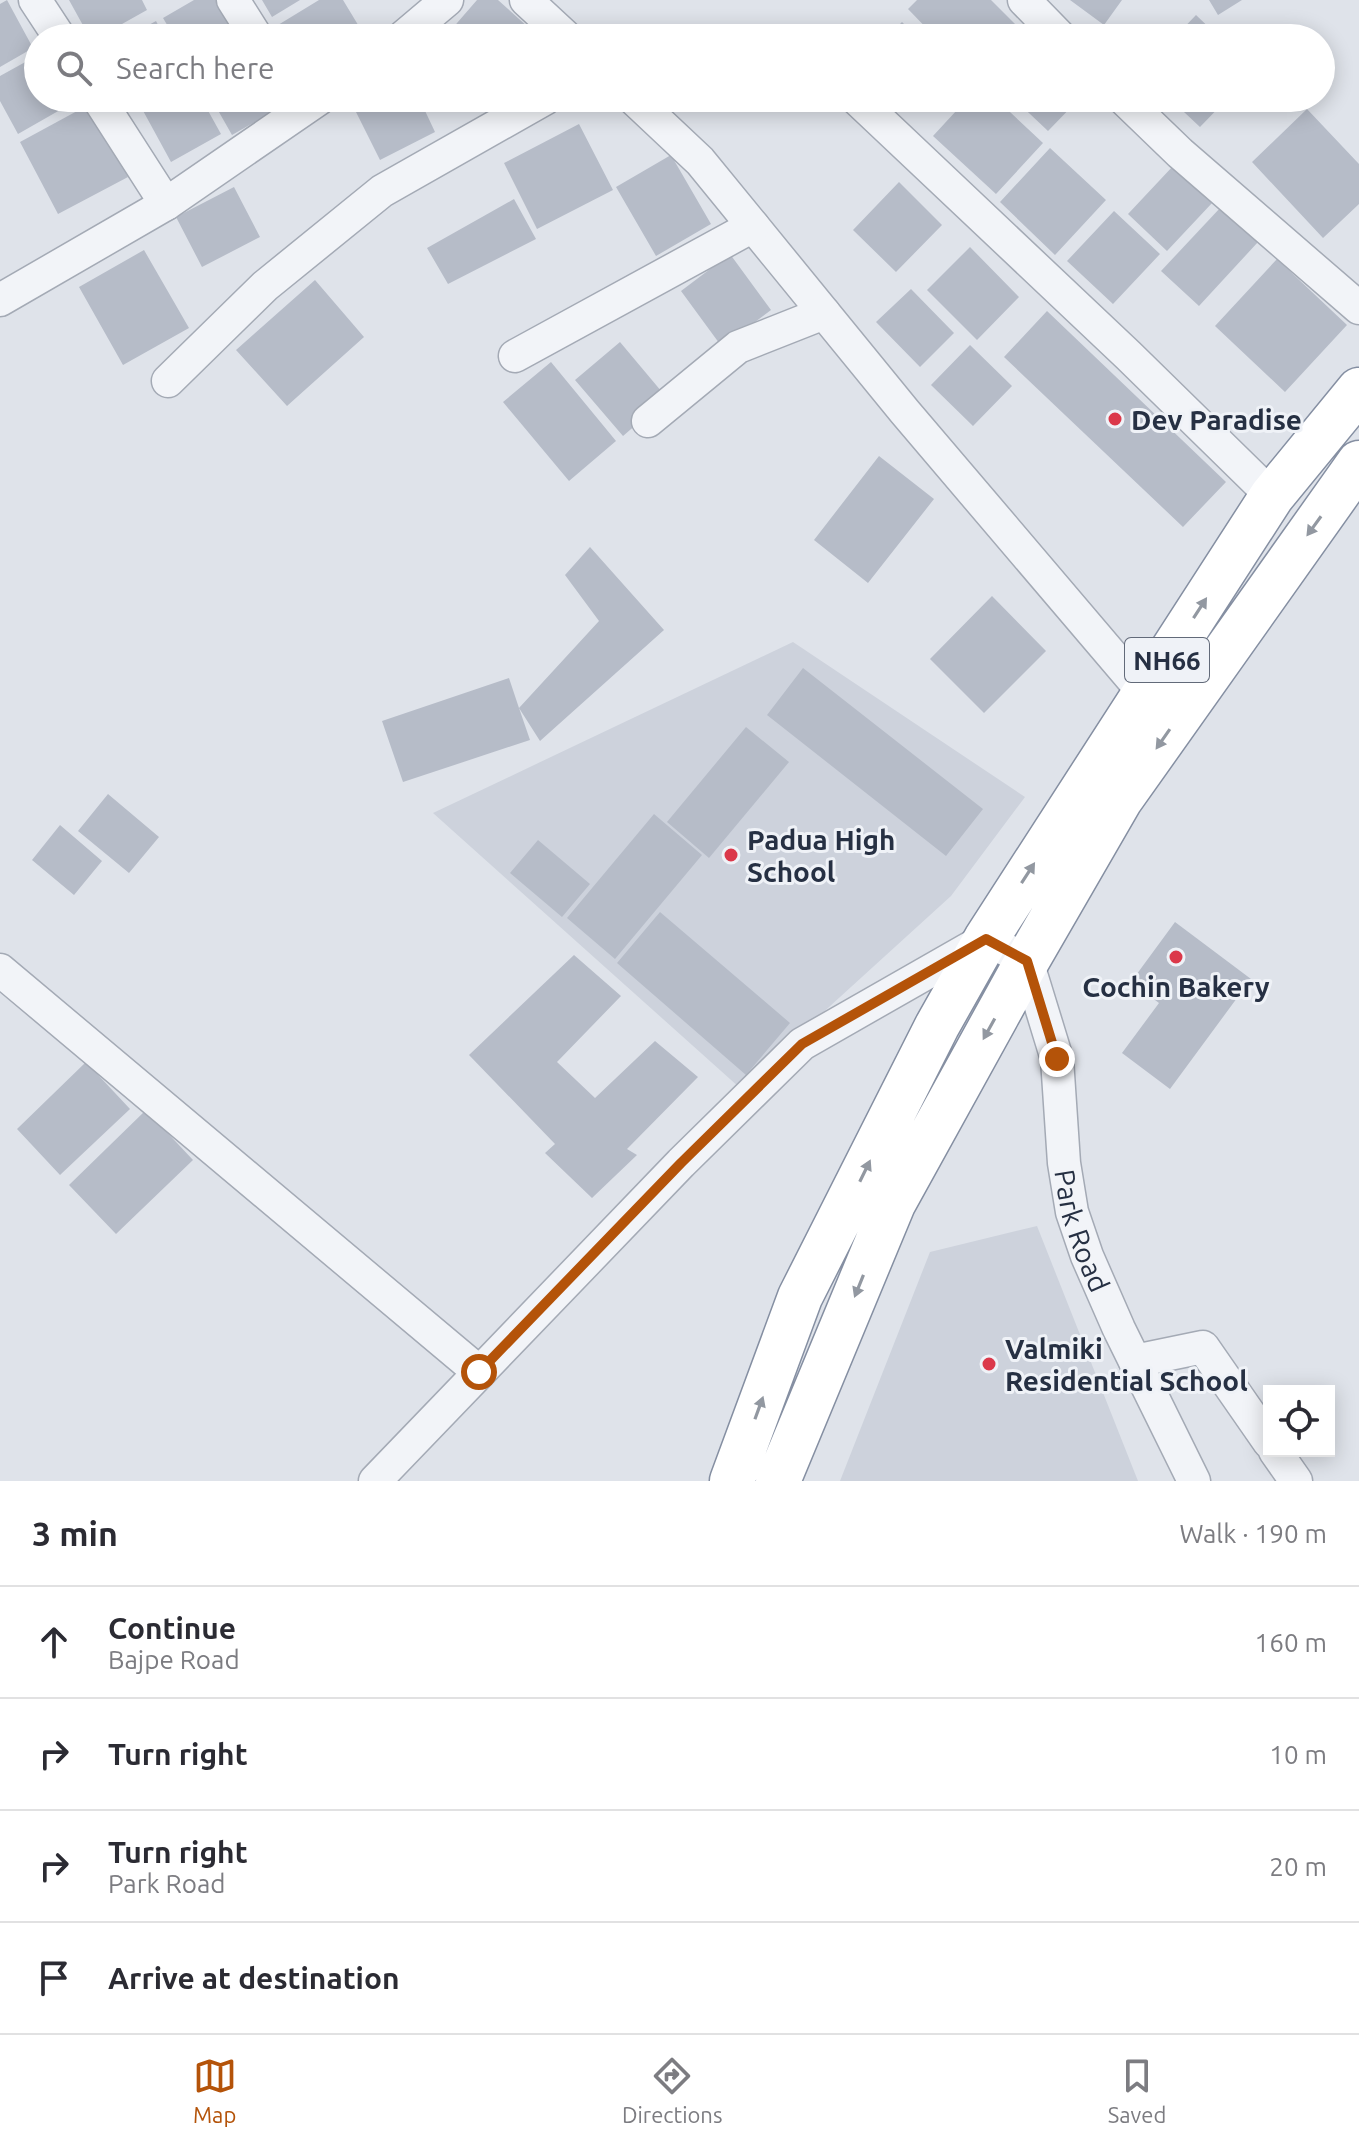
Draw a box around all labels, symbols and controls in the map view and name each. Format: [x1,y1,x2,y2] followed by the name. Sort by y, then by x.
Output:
[24,24,1335,112] search box
[52,46,96,90] icon: search
[116,51,275,85] text: Search here
[1131,404,1302,435] place label: Dev Paradise
[1106,410,1124,428] marker: Dev Paradise
[1306,516,1322,537] one-way arrow
[1193,597,1207,619] one-way arrow
[1125,638,1209,682] road number: NH66
[1156,728,1171,749] one-way arrow
[747,824,895,887] place label: Padua High School
[722,846,740,864] marker: Padua High School
[1021,862,1035,884] one-way arrow
[1167,948,1185,966] marker: Cochin Bakery
[1082,971,1270,1002] place label: Cochin Bakery
[983,1018,997,1040] one-way arrow
[1039,1041,1075,1077] route end
[858,1160,872,1183] one-way arrow
[1050,1167,1116,1296] street label: Park Road
[853,1274,866,1298] one-way arrow
[1005,1333,1248,1396] place label: Valmiki Residential School
[461,1354,497,1390] route start
[980,1355,998,1373] marker: Valmiki Residential School
[1263,1385,1335,1457] map controls
[1263,1385,1335,1457] button: locate
[753,1396,766,1420] one-way arrow
[32,1514,118,1552] text: 3 min
[1179,1519,1327,1548] text: Walk · 190 m
[108,1611,236,1645] text: Continue
[32,1620,76,1664] icon: ahead
[1255,1628,1327,1657] text: 160 m
[108,1645,240,1674] text: Bajpe Road
[32,1732,76,1776] icon: right
[108,1737,248,1771] text: Turn right
[1269,1740,1327,1769] text: 10 m
[108,1835,248,1869] text: Turn right
[32,1844,76,1888] icon: right
[1269,1852,1327,1881] text: 20 m
[108,1869,226,1898] text: Park Road
[32,1956,76,2000] icon: arrive
[108,1961,400,1995] text: Arrive at destination
[193,2054,237,2127] tab: Map
[622,2054,722,2127] tab: Directions
[1108,2054,1166,2127] tab: Saved

